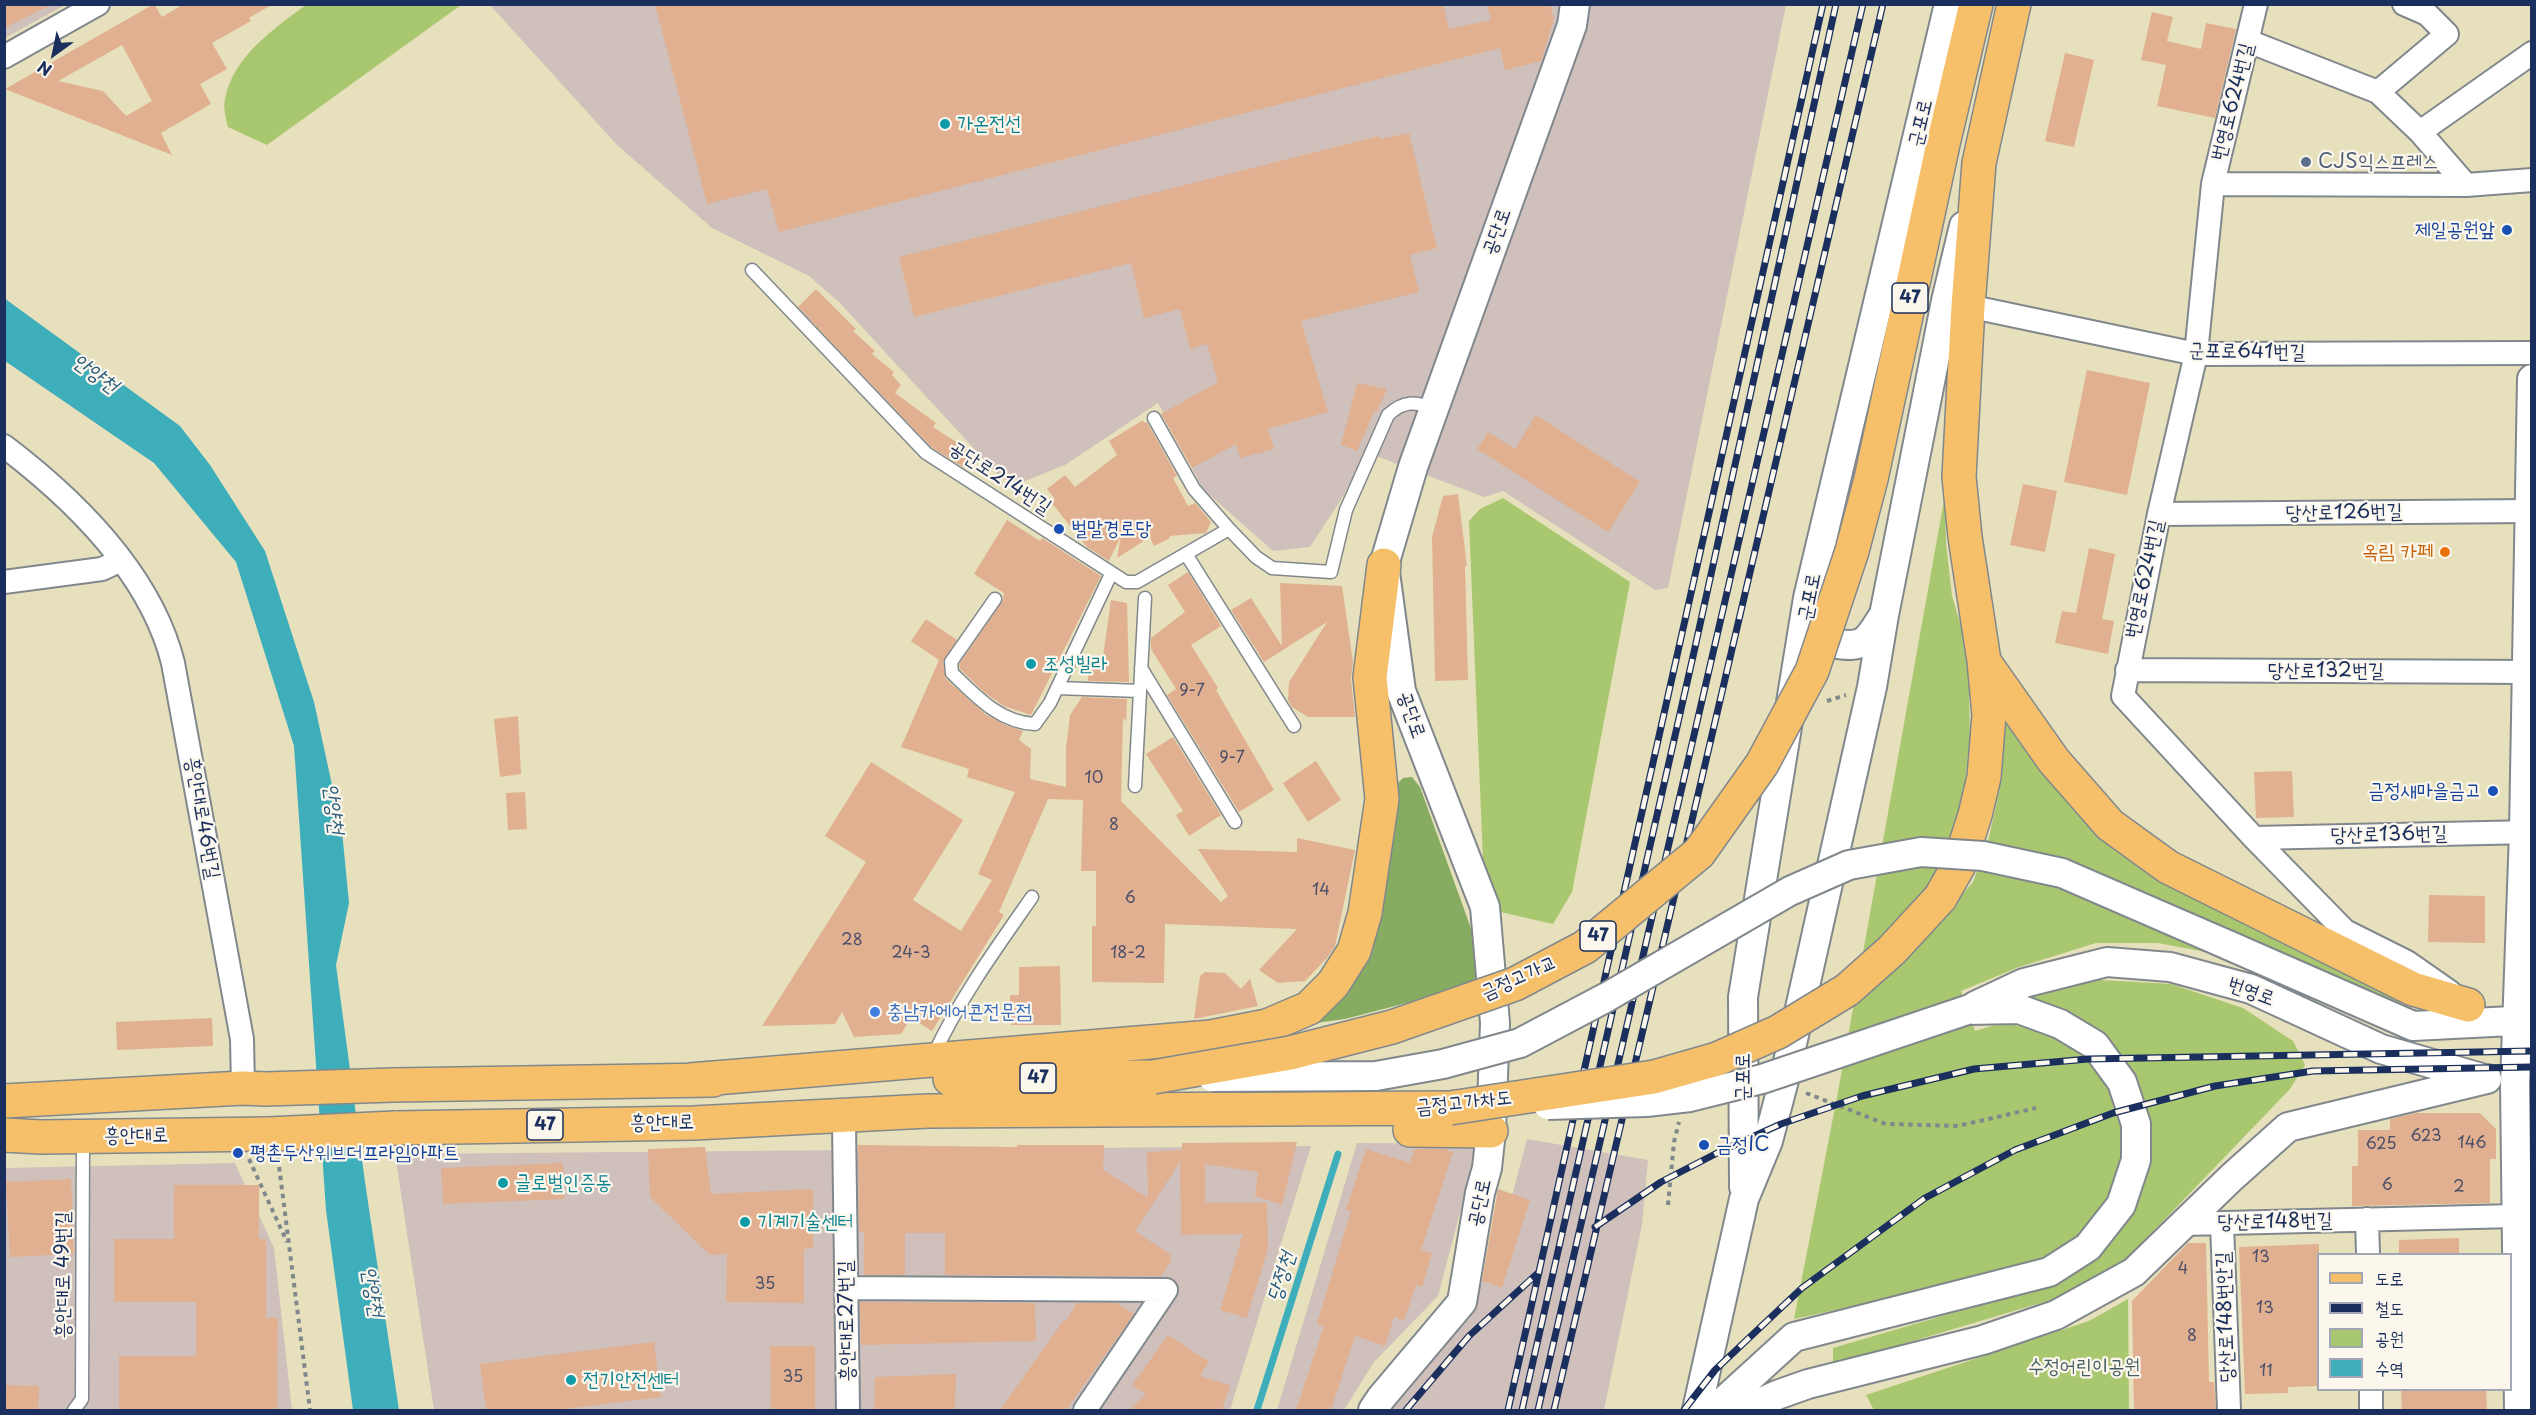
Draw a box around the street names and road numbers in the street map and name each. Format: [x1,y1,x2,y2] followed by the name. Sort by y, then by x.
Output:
[2207,41,2259,163] street label: 번영로624번길
[1904,97,1938,149] street label: 군포로
[1477,205,1517,259] street label: 공단로
[1892,283,1928,313] road number: 47
[2188,339,2306,365] street label: 군포로641번길
[944,436,1056,520] street label: 공단로214번길
[2285,500,2403,526] street label: 당산로126번길
[2121,517,2169,641] street label: 번영로624번길
[1794,571,1826,623] street label: 군포로
[2268,659,2384,683] street label: 당산로132번길
[1392,688,1430,742] street label: 공단로
[179,755,225,881] street label: 흥안대로46번길
[2330,822,2448,848] street label: 당산로136번길
[1580,921,1616,951] road number: 47
[1477,951,1561,1005] street label: 금정고가교
[2224,972,2278,1012] street label: 번영로
[1731,1053,1755,1101] street label: 군포로
[1020,1063,1056,1093] road number: 47
[1415,1086,1513,1120] street label: 금정고가차도
[527,1110,563,1140] road number: 47
[630,1110,694,1136] street label: 흥안대로
[104,1123,168,1149] street label: 흥안대로
[1463,1177,1497,1229] street label: 공단로
[2217,1209,2333,1235] street label: 당산로148번길
[51,1211,75,1339] street label: 흥안대로 49번길
[2212,1251,2240,1383] street label: 당산로148번안길
[834,1260,860,1382] street label: 흥안대로27번길

